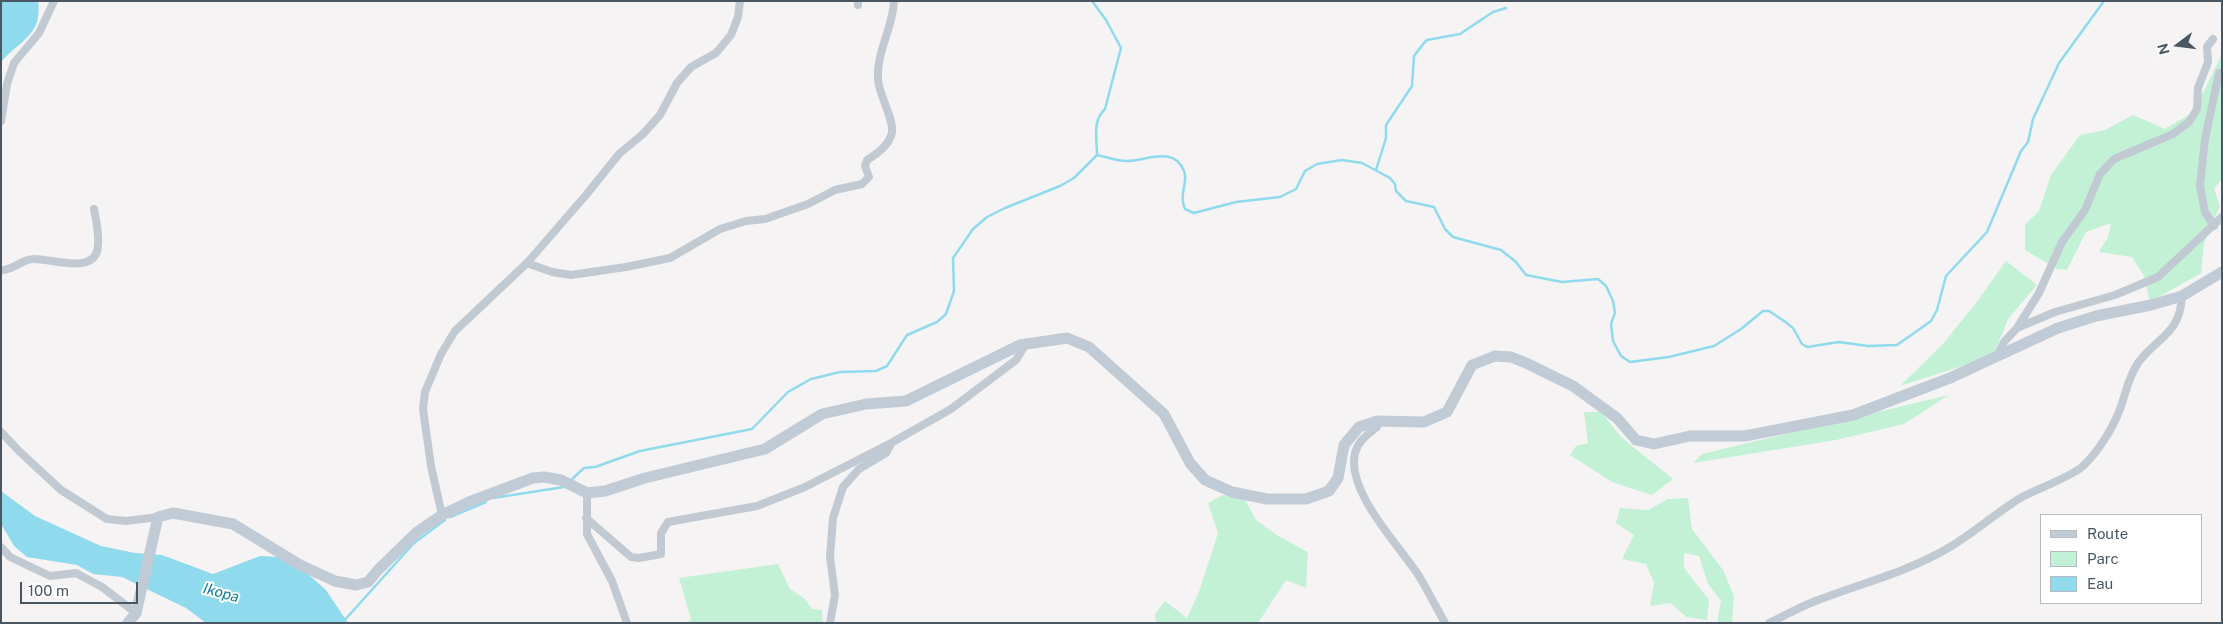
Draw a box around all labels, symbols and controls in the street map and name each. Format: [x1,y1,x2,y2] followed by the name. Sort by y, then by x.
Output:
[2153,20,2203,70] north arrow
[2154,42,2173,56] text: N
[2040,514,2203,604] legend
[2087,525,2128,542] text: Route
[2087,550,2119,567] text: Parc
[22,572,140,604] scale bar
[2087,575,2113,592] text: Eau
[201,580,241,606] water label: Ikopa
[28,582,69,599] text: 100 m

